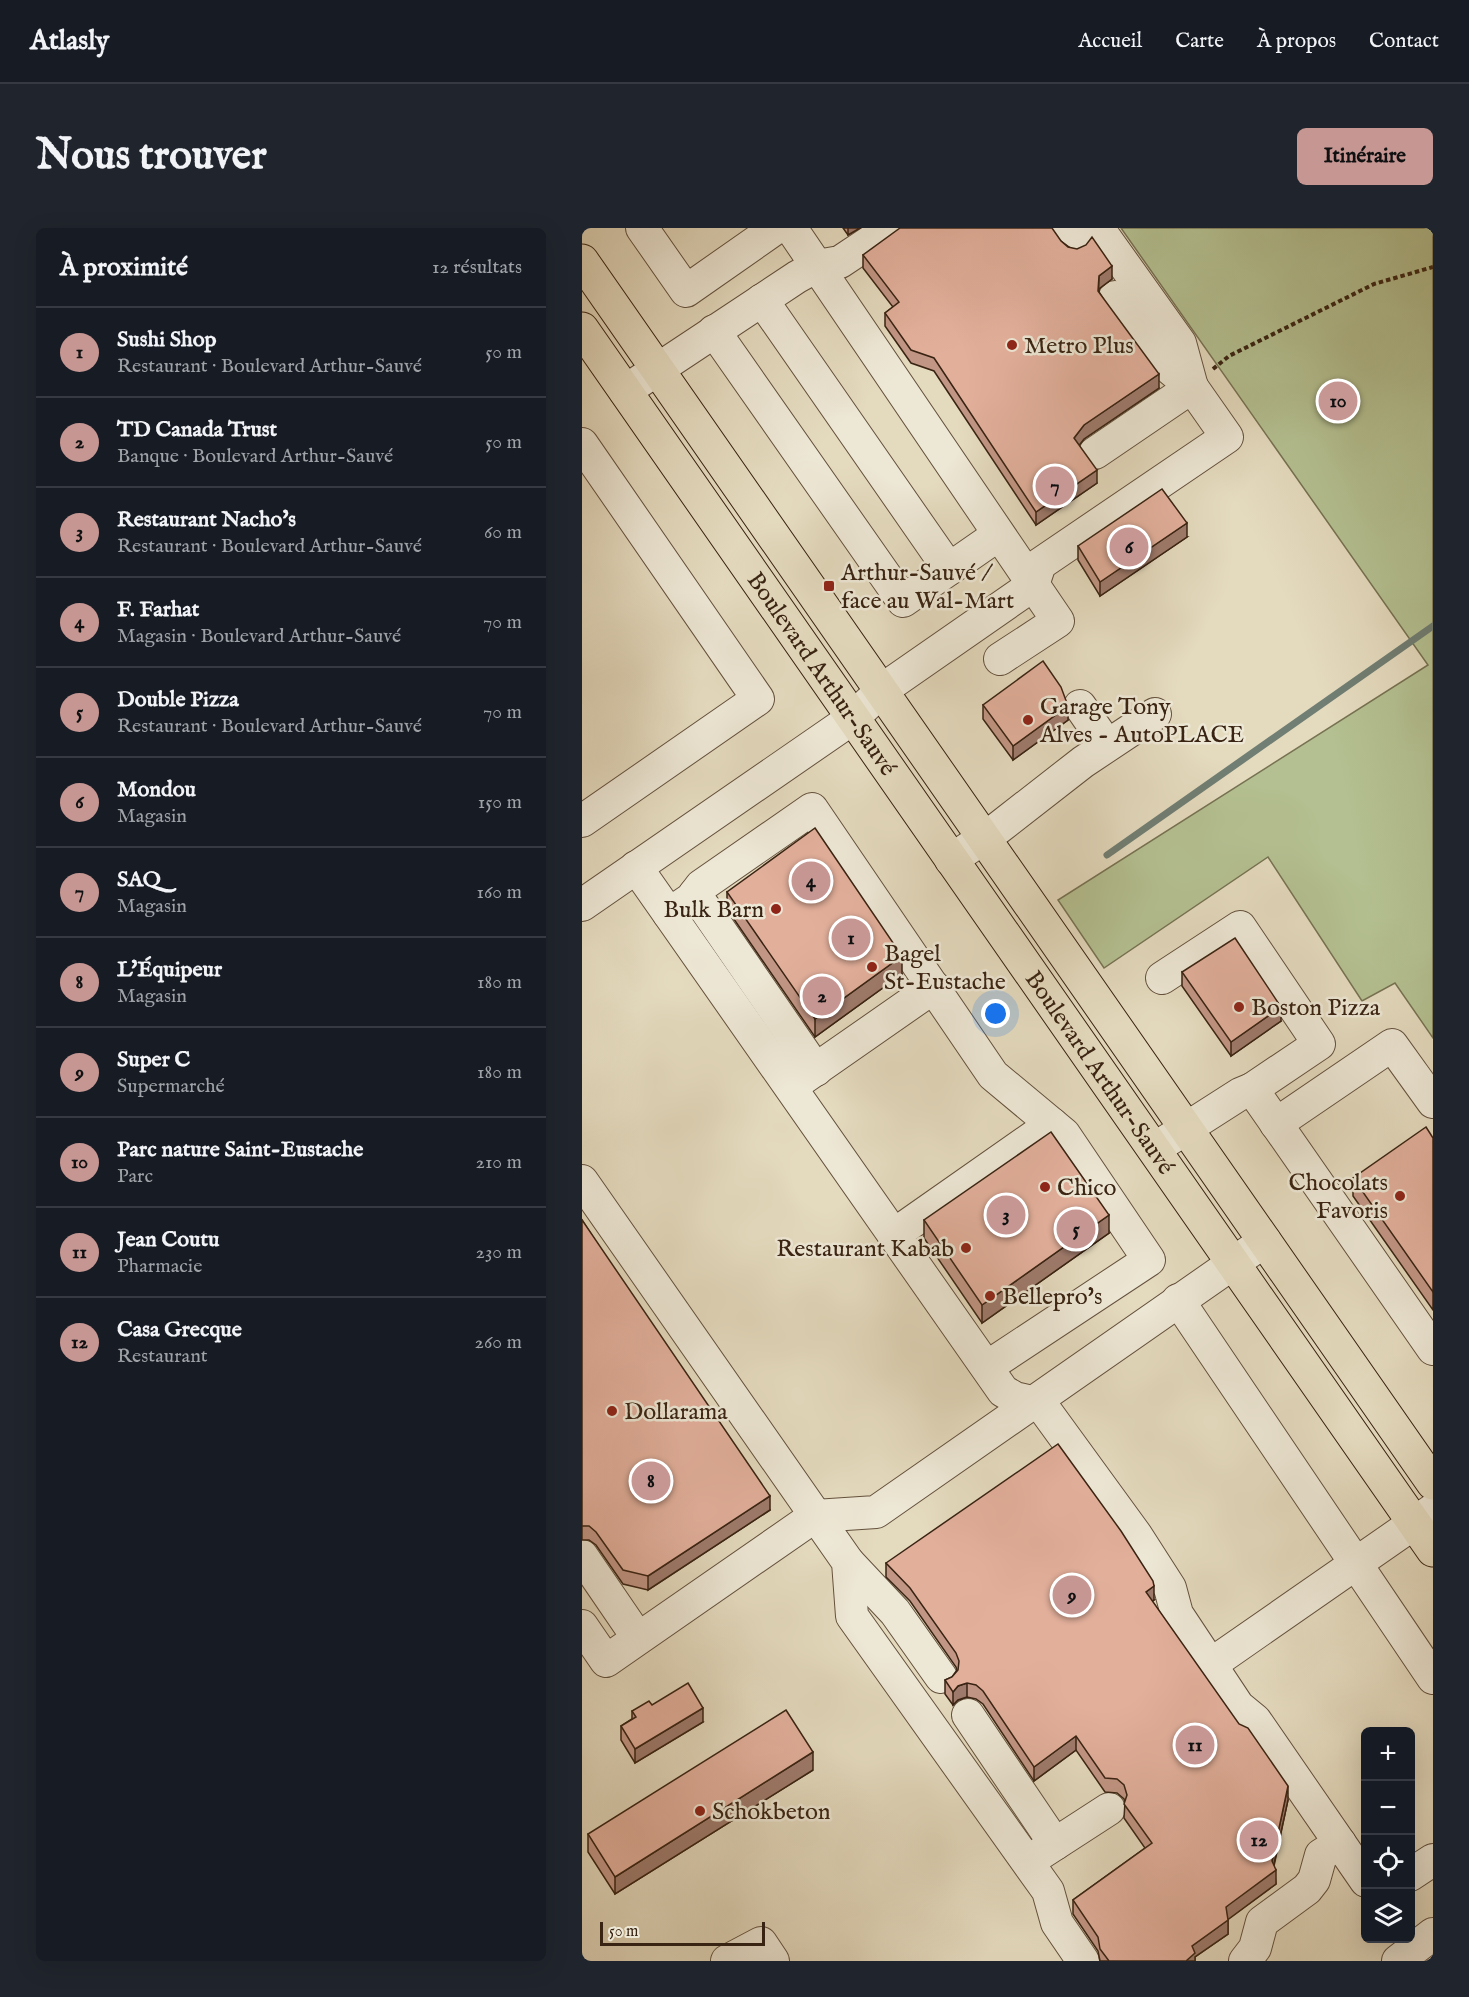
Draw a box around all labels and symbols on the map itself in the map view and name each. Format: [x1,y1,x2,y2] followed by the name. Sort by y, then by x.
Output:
[1024,331,1134,362] place label: Metro Plus
[1005,338,1019,352] marker: Metro Plus
[1318,378,1358,423] pin: 10
[1036,464,1074,508] pin: 7
[1110,524,1148,570] pin: 6
[840,558,1014,617] place label: Arthur-Sauvé / face au Wal-Mart
[739,566,903,782] street label: Boulevard Arthur-Sauvé
[822,579,836,593] marker: Arthur-Sauvé / face au Wal-Mart
[1039,692,1244,751] place label: Garage Tony Alves - AutoPLACE
[1021,713,1035,727] marker: Garage Tony Alves - AutoPLACE
[792,858,830,904] pin: 4
[663,895,764,926] place label: Bulk Barn
[769,902,783,916] marker: Bulk Barn
[832,916,870,960] pin: 1
[884,939,1006,998] place label: Bagel St-Eustache
[865,960,879,974] marker: Bagel St-Eustache
[1017,965,1181,1181] street label: Boulevard Arthur-Sauvé
[802,974,842,1018] pin: 2
[1251,993,1381,1024] place label: Boston Pizza
[981,999,1010,1028] your location
[1232,1000,1246,1014] marker: Boston Pizza
[1288,1168,1388,1227] place label: Chocolats Favoris
[1057,1173,1117,1204] place label: Chico
[1038,1180,1052,1194] marker: Chico
[1393,1189,1407,1203] marker: Chocolats Favoris
[986,1192,1026,1238] pin: 3
[1056,1206,1096,1252] pin: 5
[776,1234,954,1265] place label: Restaurant Kabab
[959,1241,973,1255] marker: Restaurant Kabab
[1002,1282,1103,1313] place label: Bellepro's
[983,1289,997,1303] marker: Bellepro's
[624,1397,728,1428] place label: Dollarama
[605,1404,619,1418] marker: Dollarama
[632,1458,670,1504] pin: 8
[1052,1572,1092,1618] pin: 9
[1176,1722,1214,1768] pin: 11
[712,1797,831,1828] place label: Schokbeton
[693,1804,707,1818] marker: Schokbeton
[1240,1818,1278,1862] pin: 12
[600,1919,765,1946] scale bar

